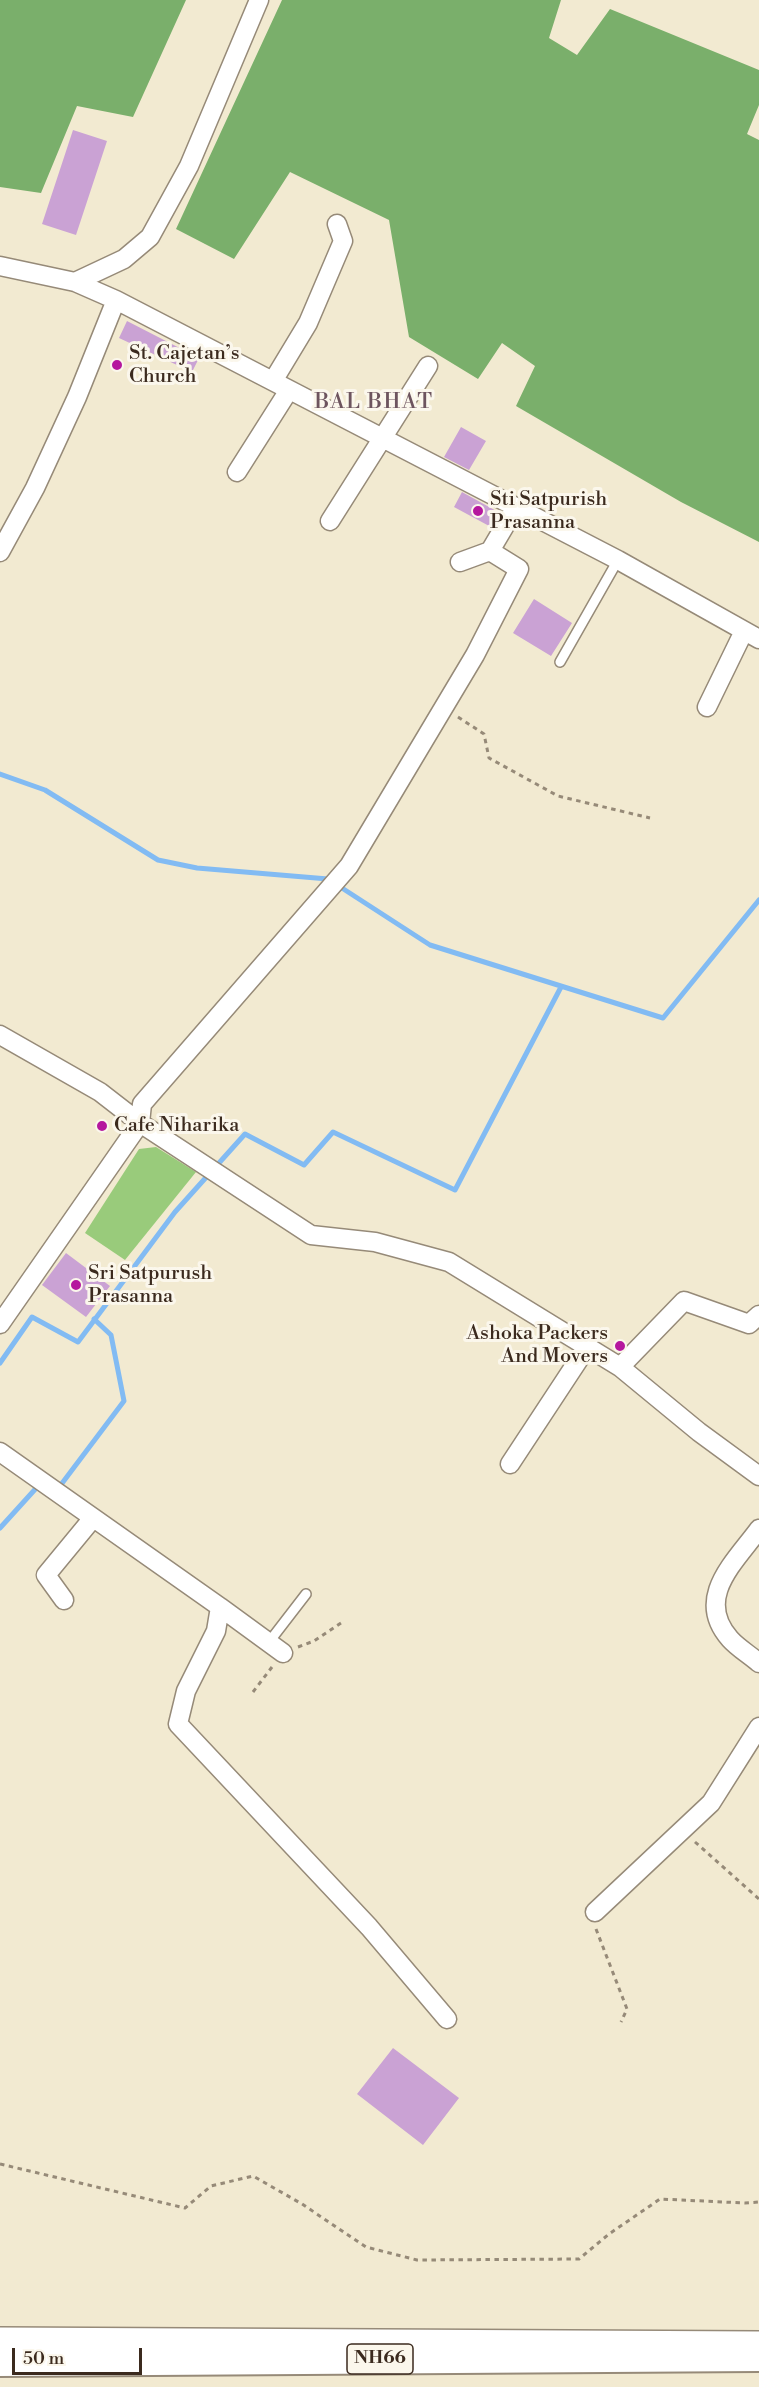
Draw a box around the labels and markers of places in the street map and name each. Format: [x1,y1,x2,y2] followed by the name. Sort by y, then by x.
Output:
[129,342,240,389] place label: St. Cajetan’s Church
[110,358,124,372] marker: St. Cajetan’s Church
[490,488,607,535] place label: Sti Satpurish Prasanna
[471,504,485,518] marker: Sti Satpurish Prasanna
[114,1114,239,1138] place label: Cafe Niharika
[95,1119,109,1133] marker: Cafe Niharika
[88,1262,212,1309] place label: Sri Satpurush Prasanna
[69,1278,83,1292] marker: Sri Satpurush Prasanna
[466,1322,608,1369] place label: Ashoka Packers And Movers
[613,1339,627,1353] marker: Ashoka Packers And Movers

